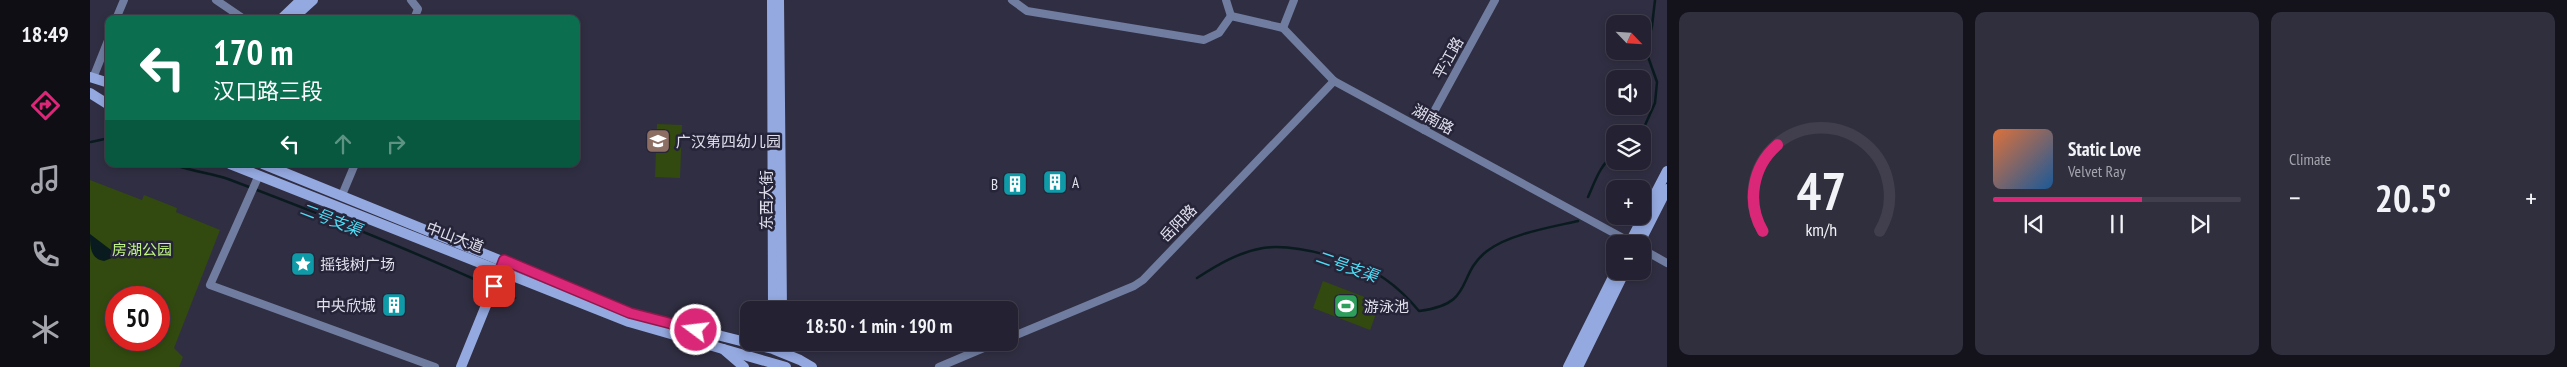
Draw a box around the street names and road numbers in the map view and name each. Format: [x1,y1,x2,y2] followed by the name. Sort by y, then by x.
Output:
[1429,34,1467,82] street label: 平江路
[1409,100,1457,138] street label: 湖南路
[757,170,776,230] street label: 东西大街
[1156,200,1200,246] street label: 岳阳路
[424,217,486,257] street label: 中山大道

